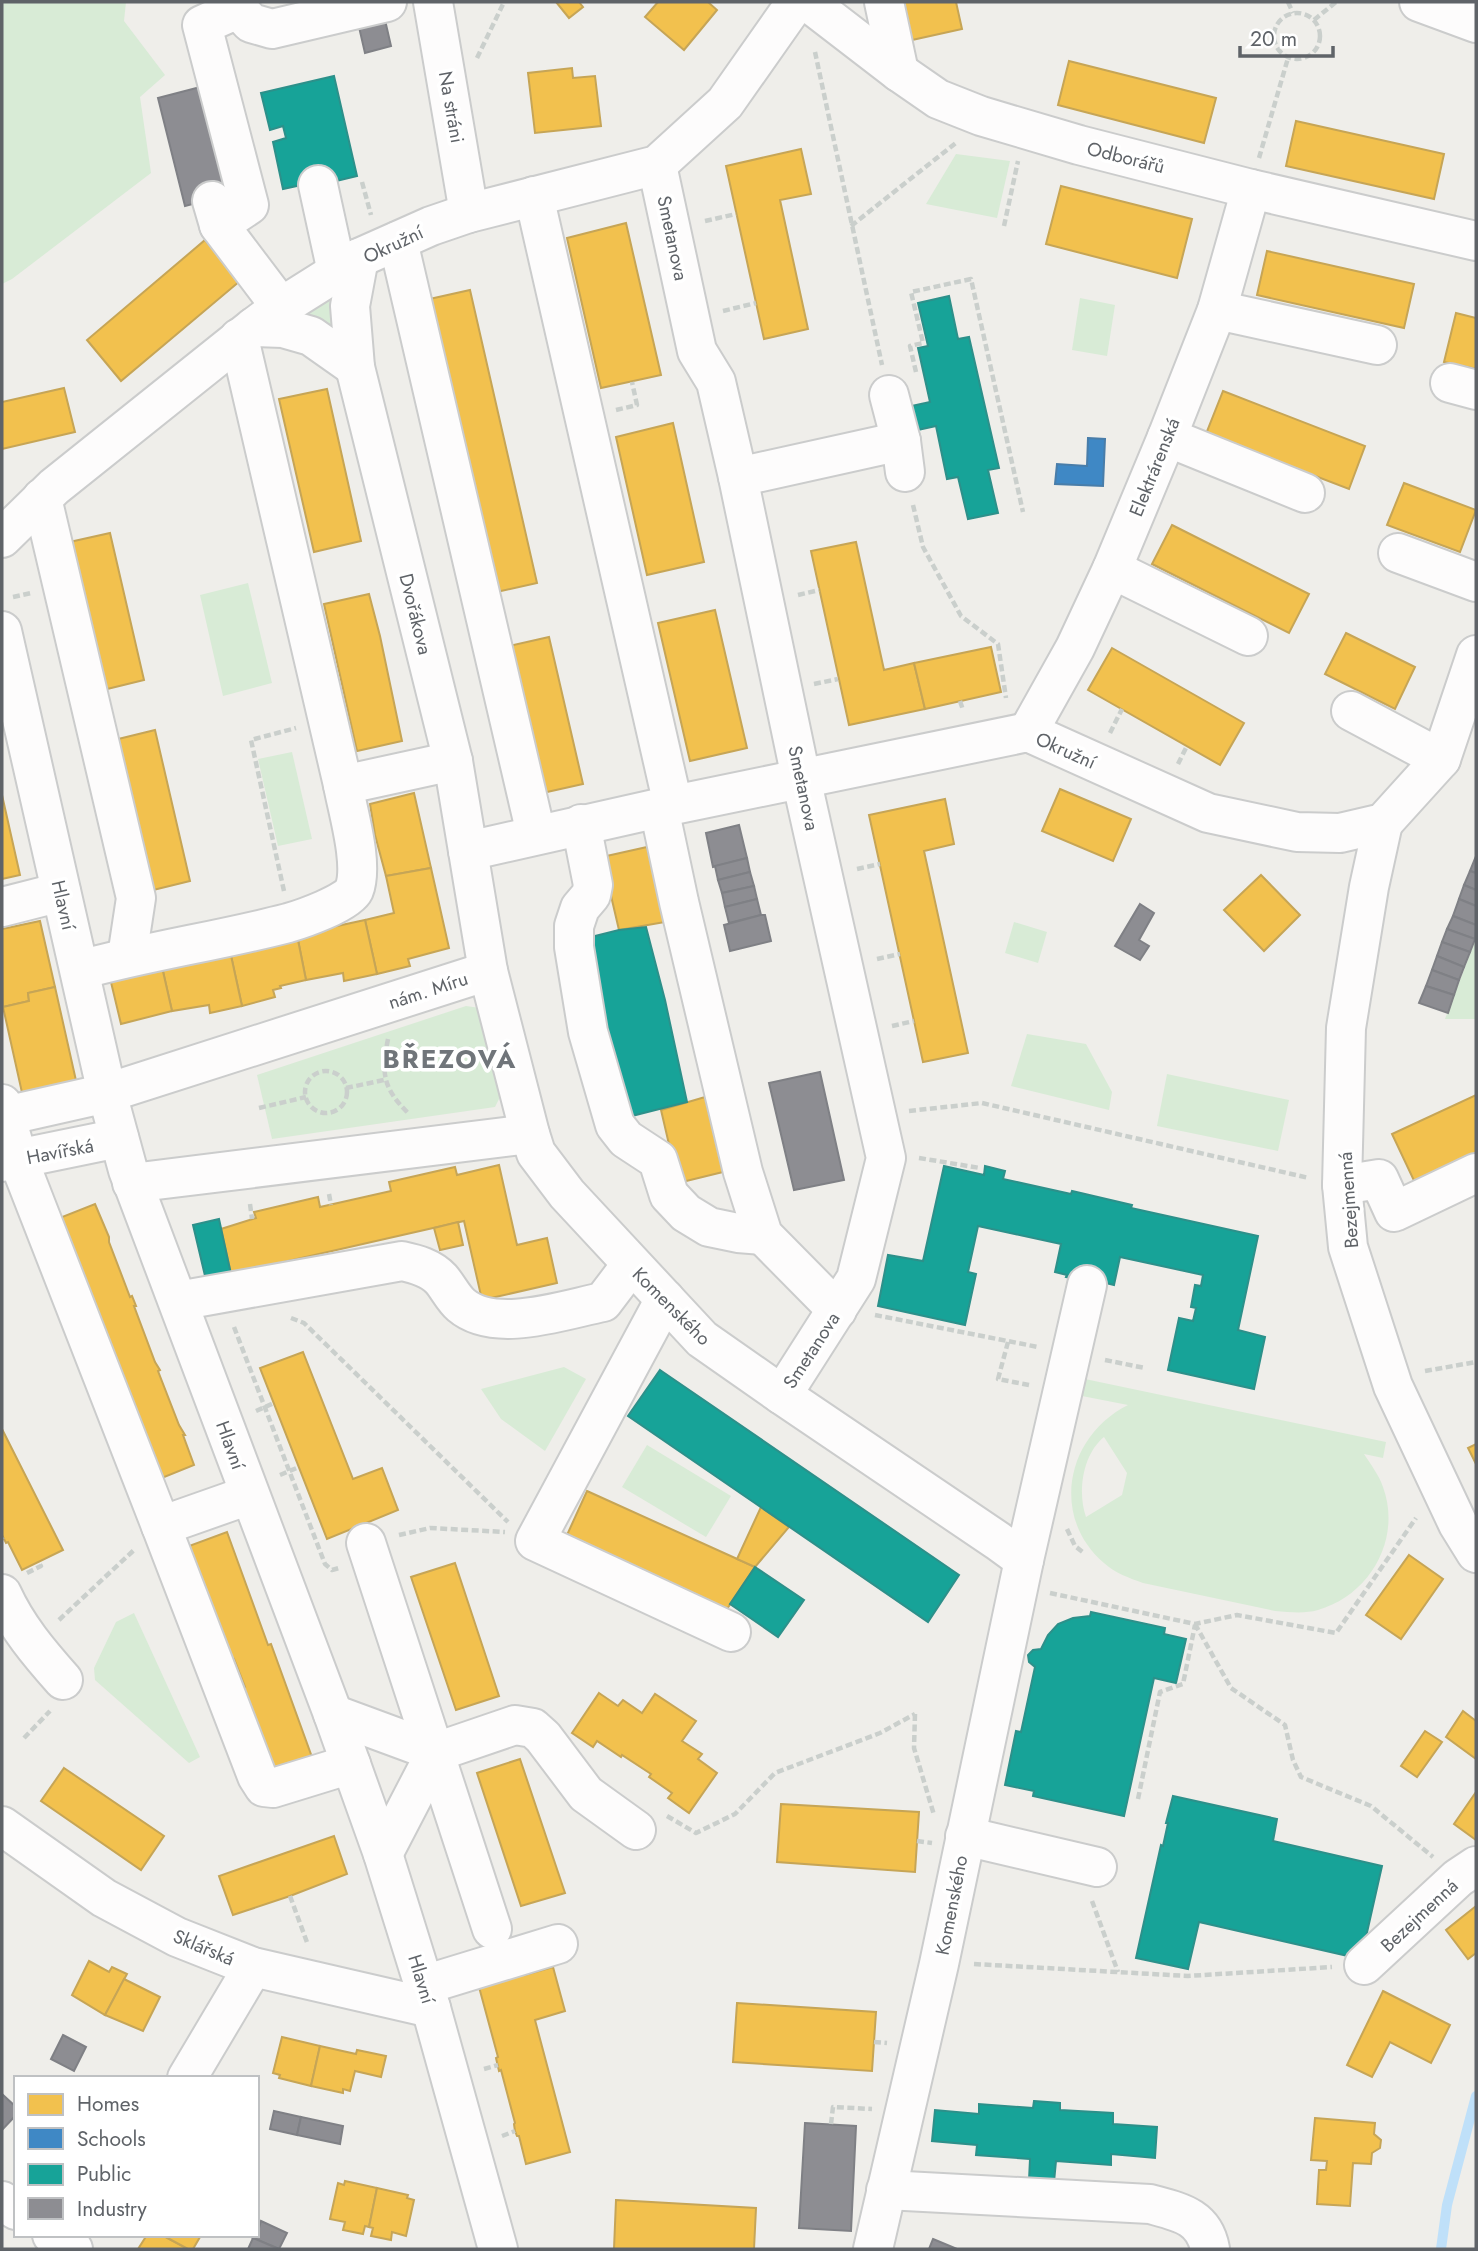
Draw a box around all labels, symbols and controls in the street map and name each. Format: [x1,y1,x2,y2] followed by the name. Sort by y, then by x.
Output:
[1240,14,1333,58] scale bar
[1250,24,1297,54] text: 20 m
[432,69,471,145] street label: Na stráni
[1084,135,1168,180] street label: Odborářů
[650,193,695,283] street label: Smetanova
[359,218,429,270] street label: Okružní
[1122,414,1187,521] street label: Elektrárenská
[392,571,439,658] street label: Dvořákova
[1031,725,1101,776] street label: Okružní
[781,743,826,833] street label: Smetanova
[45,878,83,934] street label: Hlavní
[385,965,471,1016] street label: nám. Míru
[383,1040,517,1078] district label: BŘEZOVÁ
[24,1132,96,1171] street label: Havířská
[1332,1151,1365,1249] street label: Bezejmenná
[626,1261,717,1352] street label: Komenského
[777,1307,846,1394] street label: Smetanova
[209,1417,252,1474] street label: Hlavní
[929,1853,974,1957] street label: Komenského
[1375,1872,1464,1958] street label: Bezejmenná
[169,1923,239,1972] street label: Sklářská
[401,1951,442,2008] street label: Hlavní
[14,2076,259,2237] legend
[77,2089,139,2119] text: Homes
[77,2124,146,2154] text: Schools
[77,2159,131,2189] text: Public
[77,2194,148,2224] text: Industry

